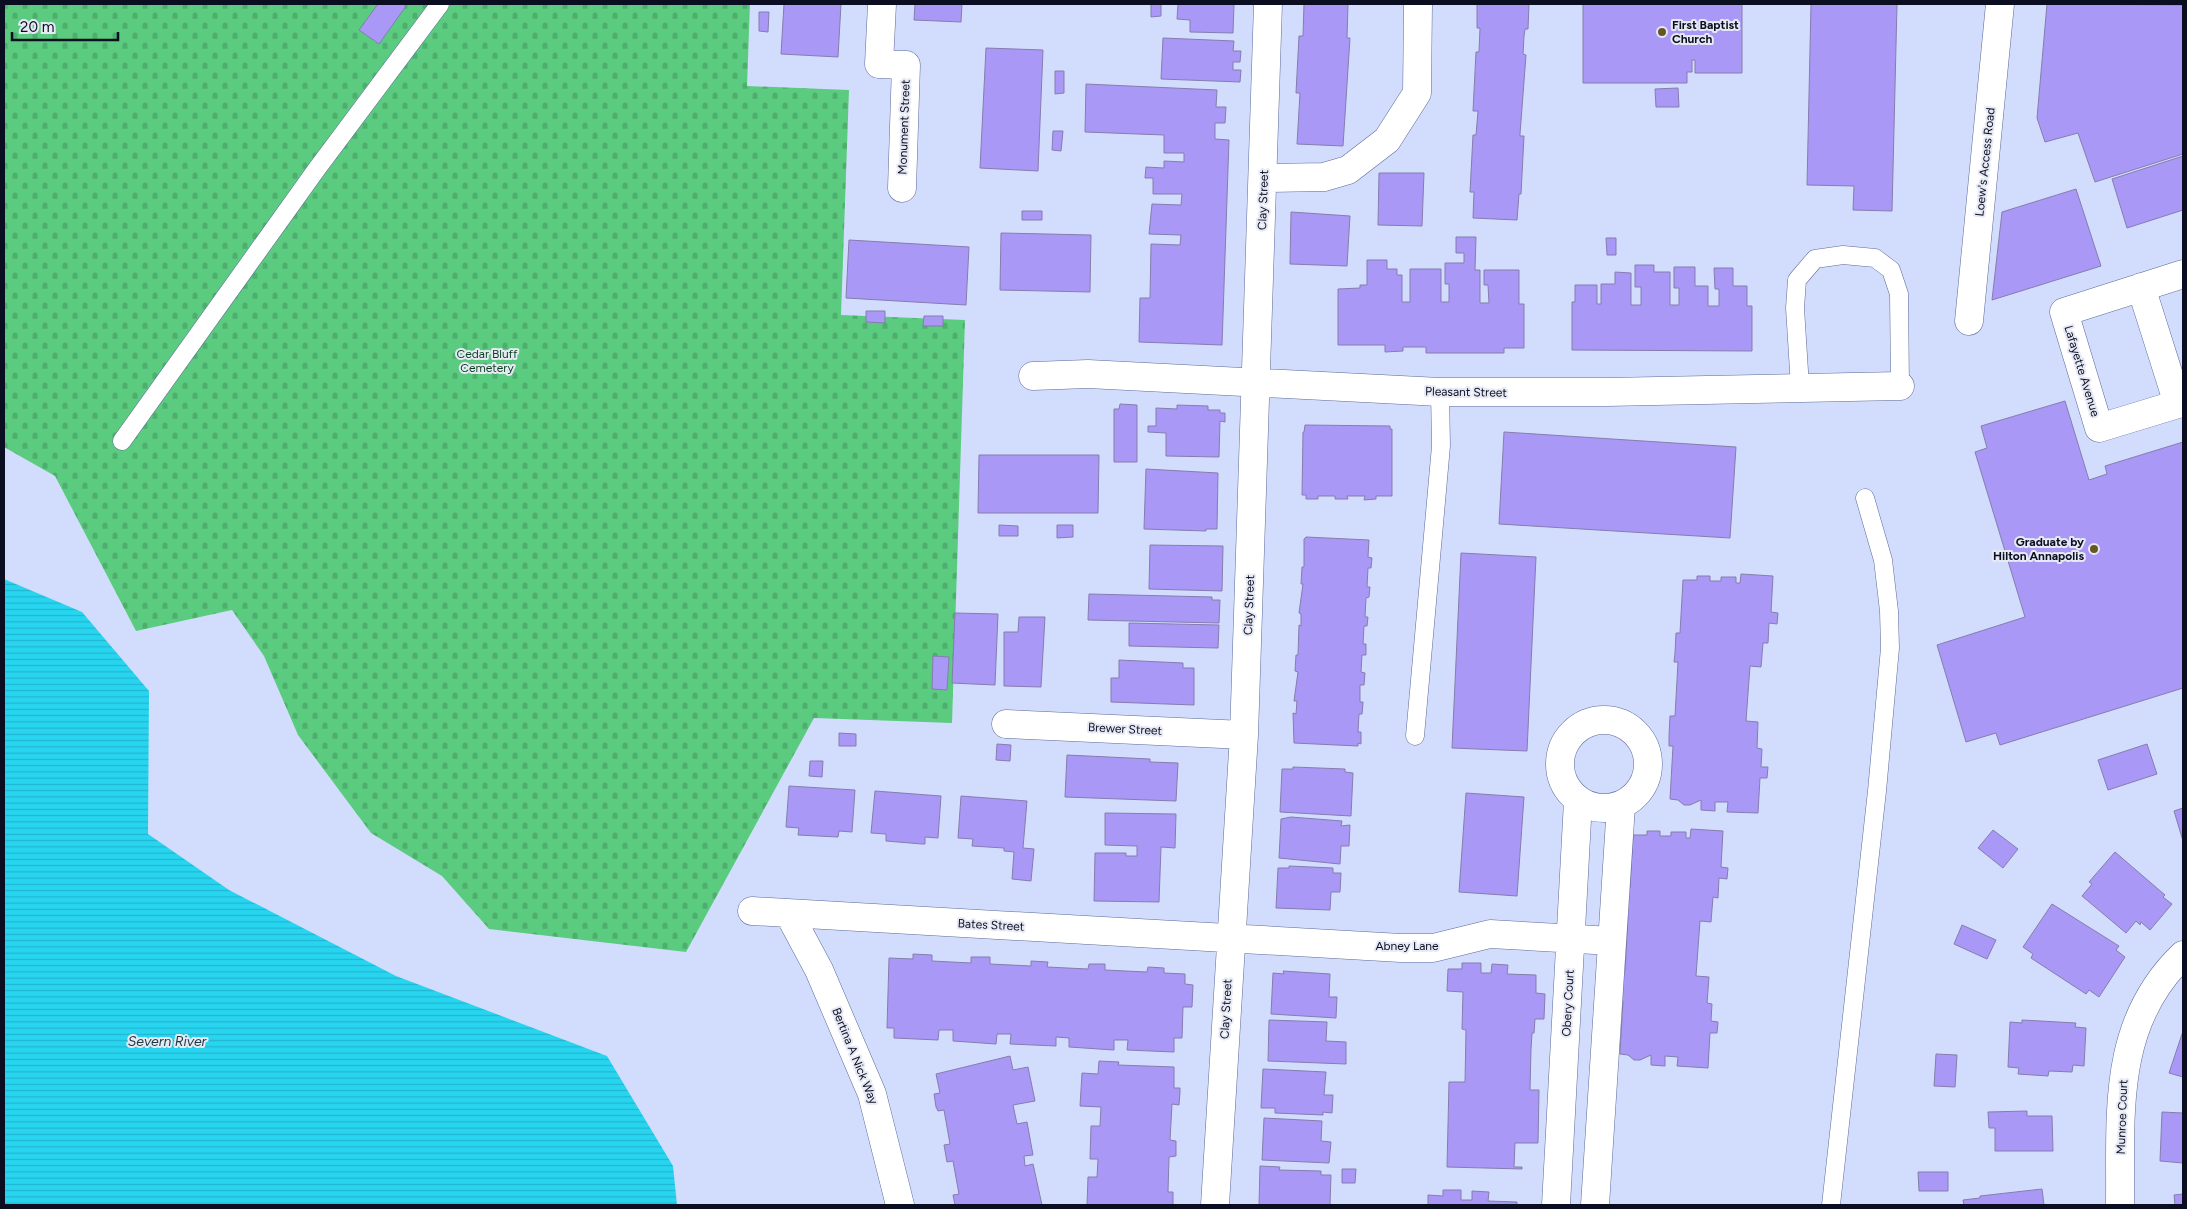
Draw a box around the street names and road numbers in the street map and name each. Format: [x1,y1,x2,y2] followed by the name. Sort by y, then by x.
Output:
[895,79,913,175] street label: Monument Street
[1972,107,1998,217] street label: Loew's Access Road
[1255,169,1271,230] street label: Clay Street
[2061,324,2103,419] street label: Lafayette Avenue
[1425,384,1507,400] street label: Pleasant Street
[1241,574,1257,635] street label: Clay Street
[1088,720,1163,738] street label: Brewer Street
[957,916,1025,934] street label: Bates Street
[1375,939,1439,953] street label: Abney Lane
[1559,969,1577,1037] street label: Obery Court
[1217,978,1235,1039] street label: Clay Street
[829,1006,881,1107] street label: Bertina A Nick Way
[2114,1079,2130,1155] street label: Munroe Court

